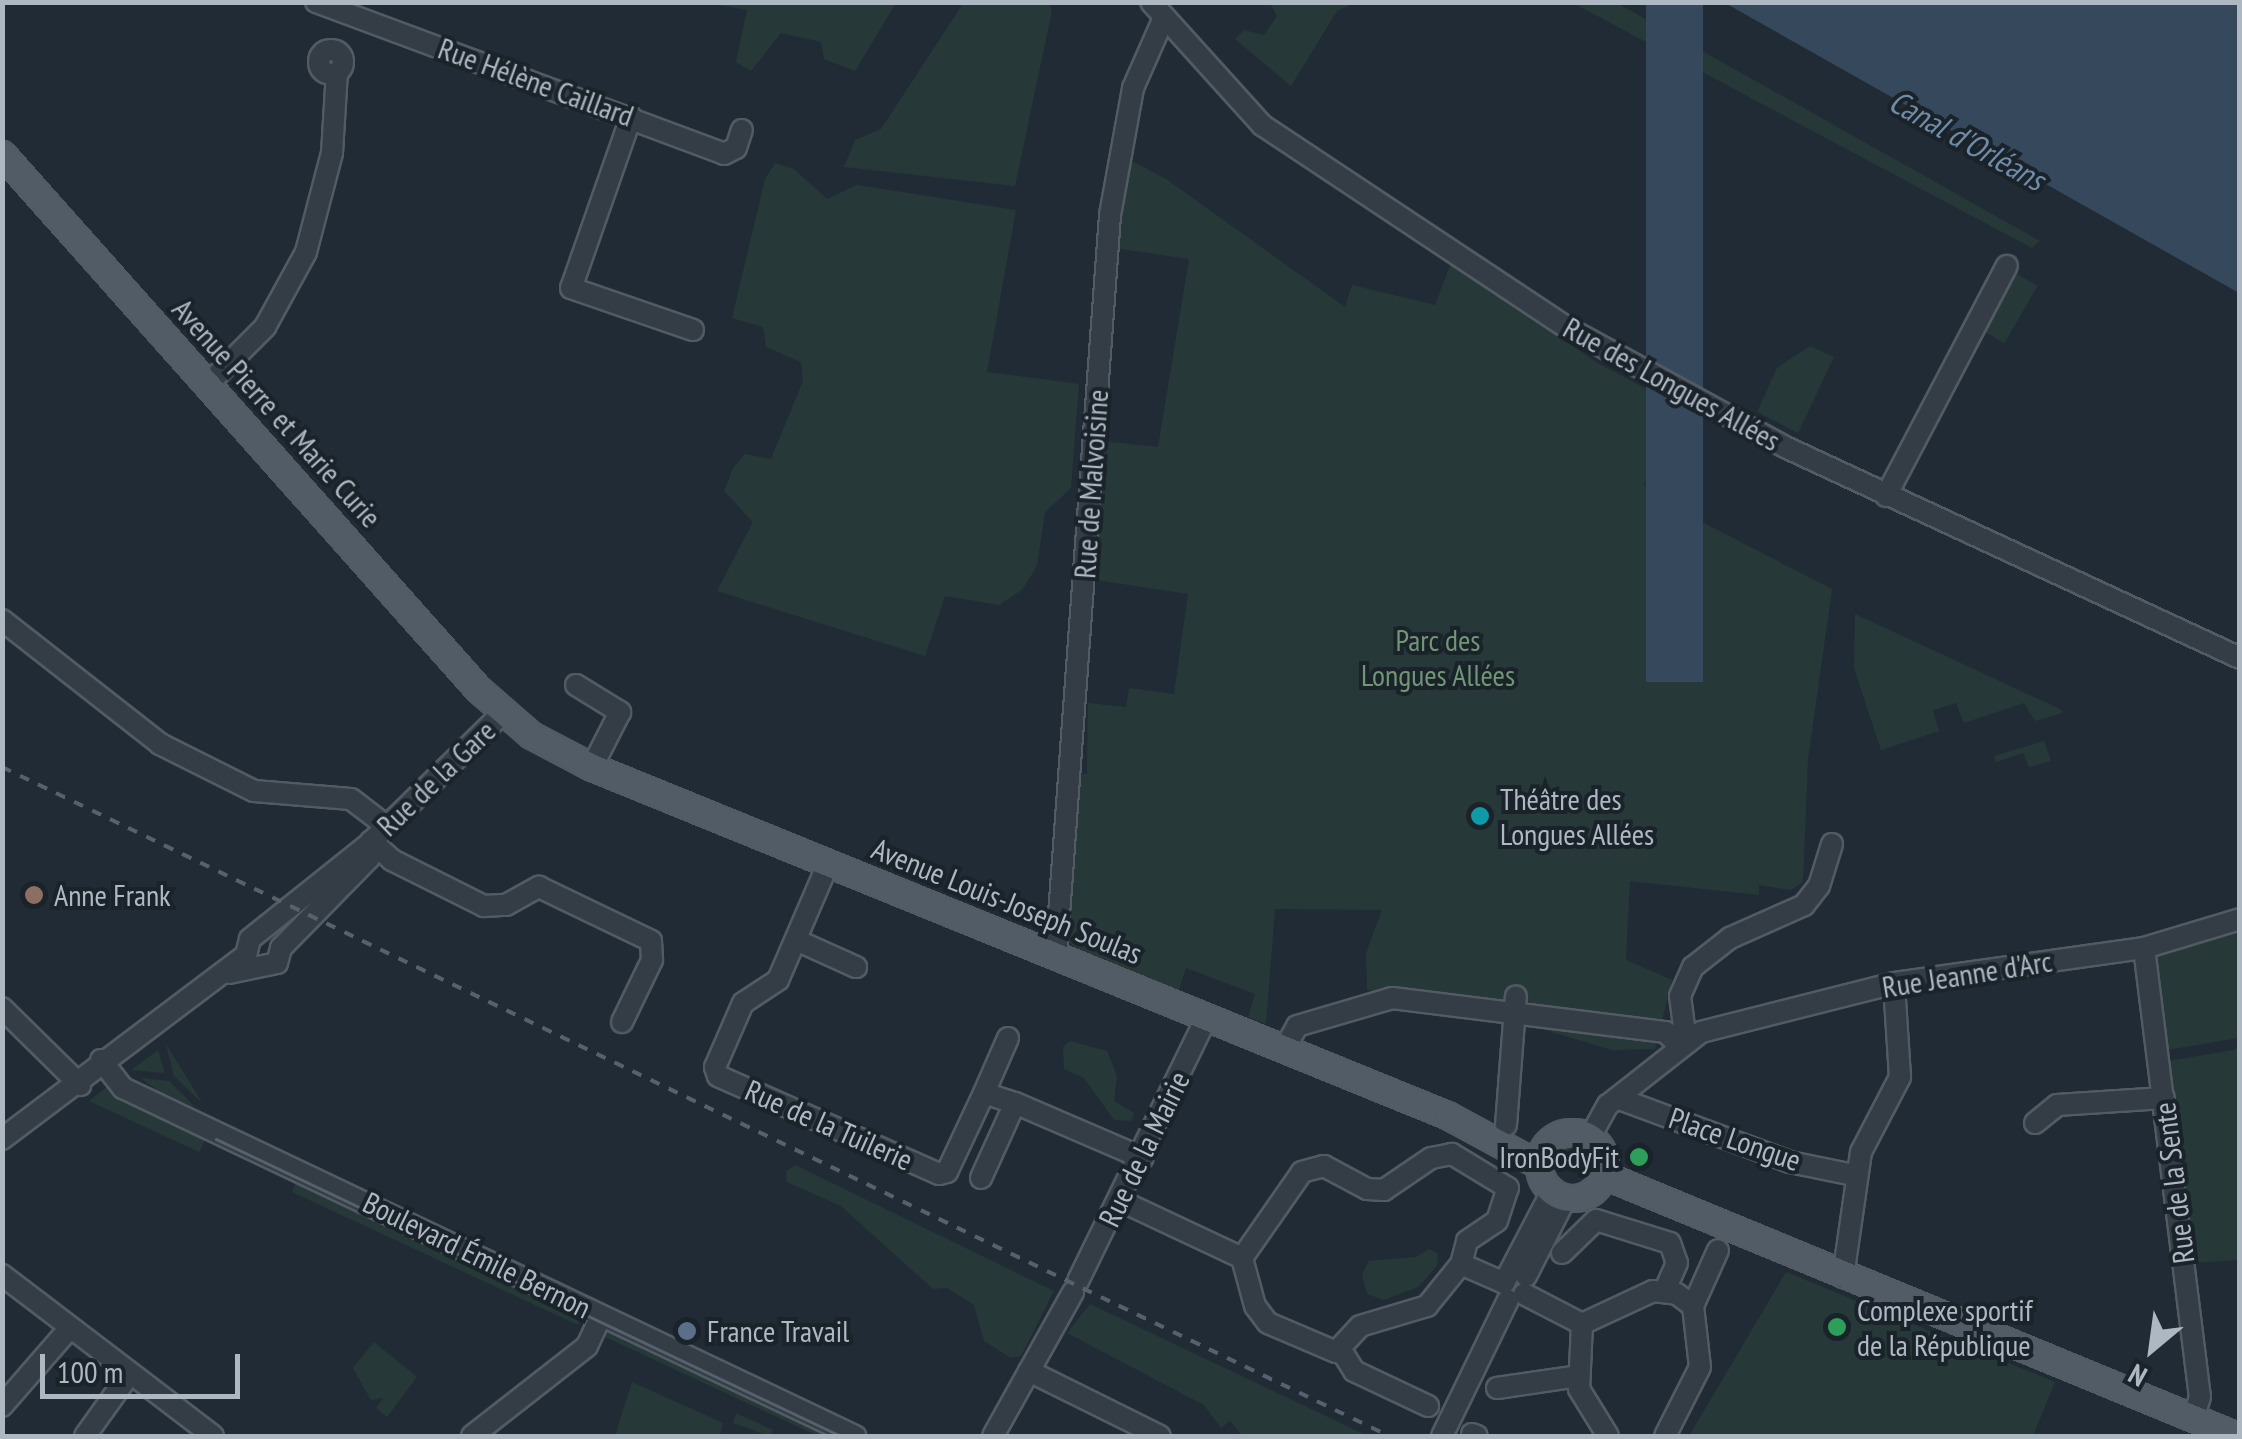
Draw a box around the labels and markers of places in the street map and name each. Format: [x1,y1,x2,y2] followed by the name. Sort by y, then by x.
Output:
[1500,781,1655,852] place label: Théâtre des Longues Allées
[1469,805,1491,827] marker: Théâtre des Longues Allées
[54,877,171,913] place label: Anne Frank
[23,884,45,906] marker: Anne Frank
[1499,1139,1619,1175] place label: IronBodyFit
[1628,1146,1650,1168] marker: IronBodyFit
[1857,1292,2032,1362] place label: Complexe sportif de la République
[707,1313,850,1349] place label: France Travail
[1826,1316,1848,1338] marker: Complexe sportif de la République
[676,1320,698,1342] marker: France Travail

